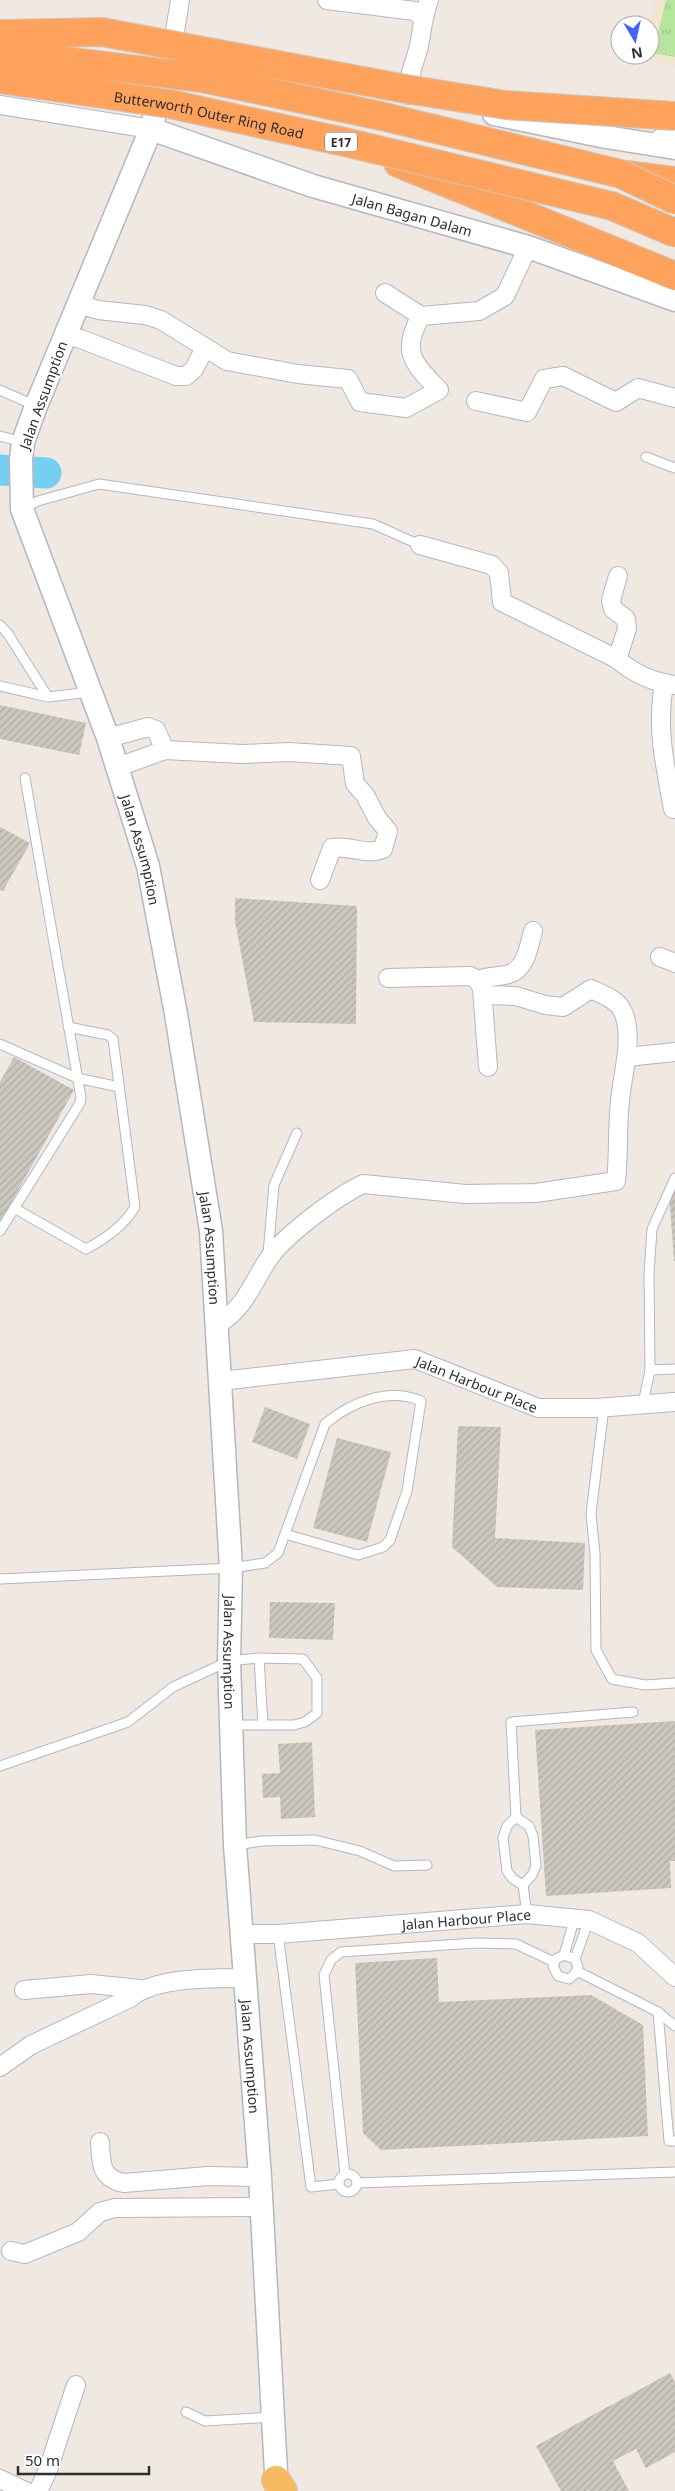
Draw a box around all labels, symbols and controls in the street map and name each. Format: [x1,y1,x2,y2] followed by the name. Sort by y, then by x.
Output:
[610,15,660,65] north arrow
[630,43,644,64] text: N
[113,86,306,142] street label: Butterworth Outer Ring Road
[325,132,357,152] road number: E17
[348,188,475,240] street label: Jalan Bagan Dalam
[14,338,71,454] street label: Jalan Assumption
[116,790,165,907] street label: Jalan Assumption
[195,1188,225,1305] street label: Jalan Assumption
[412,1350,541,1416] street label: Jalan Harbour Place
[219,1593,240,1710] street label: Jalan Assumption
[399,1904,532,1934] street label: Jalan Harbour Place
[237,1997,265,2114] street label: Jalan Assumption
[18,2444,149,2476] scale bar
[25,2450,60,2470] text: 50 m

